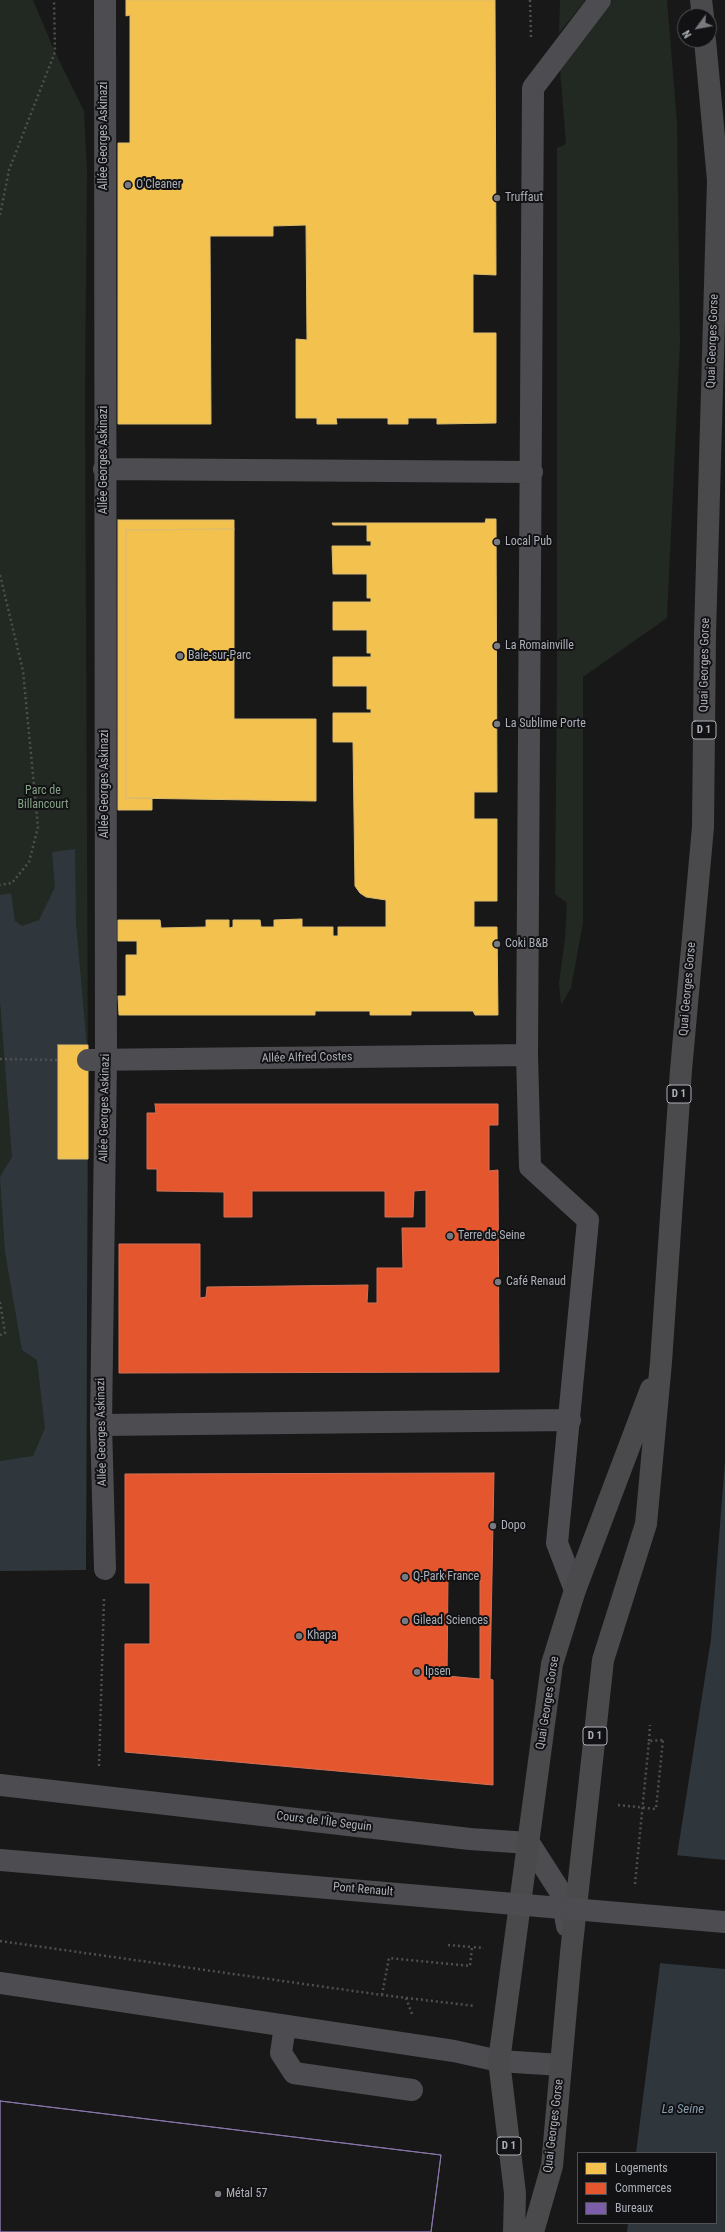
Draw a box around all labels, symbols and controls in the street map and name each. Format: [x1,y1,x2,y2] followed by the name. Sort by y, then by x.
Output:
[677,8,717,48] north arrow
[680,28,695,40] text: N
[97,82,111,190] street label: Allée Georges Askinazi
[136,178,181,192] place label: O'Cleaner
[123,180,133,190] marker: O'Cleaner
[505,191,543,205] place label: Truffaut
[492,193,502,203] marker: Truffaut
[704,294,722,388] street label: Quai Georges Gorse
[97,406,111,514] street label: Allée Georges Askinazi
[505,535,552,549] place label: Local Pub
[492,537,502,547] marker: Local Pub
[697,618,713,712] street label: Quai Georges Gorse
[505,639,574,653] place label: La Romainville
[492,641,502,651] marker: La Romainville
[188,649,251,663] place label: Baie-sur-Parc
[175,651,185,661] marker: Baie-sur-Parc
[505,717,586,731] place label: La Sublime Porte
[492,719,502,729] marker: La Sublime Porte
[692,721,716,739] road number: D 1
[98,730,112,838] street label: Allée Georges Askinazi
[17,784,69,812] park label: Parc de Billancourt
[505,937,548,951] place label: Coki B&B
[492,939,502,949] marker: Coki B&B
[677,941,699,1037] street label: Quai Georges Gorse
[262,1050,352,1066] street label: Allée Alfred Costes
[97,1054,113,1162] street label: Allée Georges Askinazi
[667,1085,691,1103] road number: D 1
[458,1229,525,1243] place label: Terre de Seine
[445,1231,455,1241] marker: Terre de Seine
[506,1275,566,1289] place label: Café Renaud
[493,1277,503,1287] marker: Café Renaud
[94,1378,110,1486] street label: Allée Georges Askinazi
[501,1519,526,1533] place label: Dopo
[488,1521,498,1531] marker: Dopo
[413,1570,479,1584] place label: Q-Park France
[400,1572,410,1582] marker: Q-Park France
[413,1614,488,1628] place label: Gilead Sciences
[400,1616,410,1626] marker: Gilead Sciences
[307,1629,337,1643] place label: Khapa
[294,1631,304,1641] marker: Khapa
[534,1655,562,1751] street label: Quai Georges Gorse
[425,1665,451,1679] place label: Ipsen
[412,1667,422,1677] marker: Ipsen
[583,1727,607,1745] road number: D 1
[276,1809,372,1835] street label: Cours de l'Île Seguin
[332,1880,394,1900] street label: Pont Renault
[541,2078,567,2174] street label: Quai Georges Gorse
[662,2102,704,2118] water label: La Seine
[497,2137,521,2155] road number: D 1
[577,2152,717,2224] legend
[615,2161,668,2175] text: Logements
[615,2181,672,2195] text: Commerces
[226,2187,267,2201] place label: Métal 57
[213,2189,223,2199] marker: Métal 57
[615,2201,653,2215] text: Bureaux

